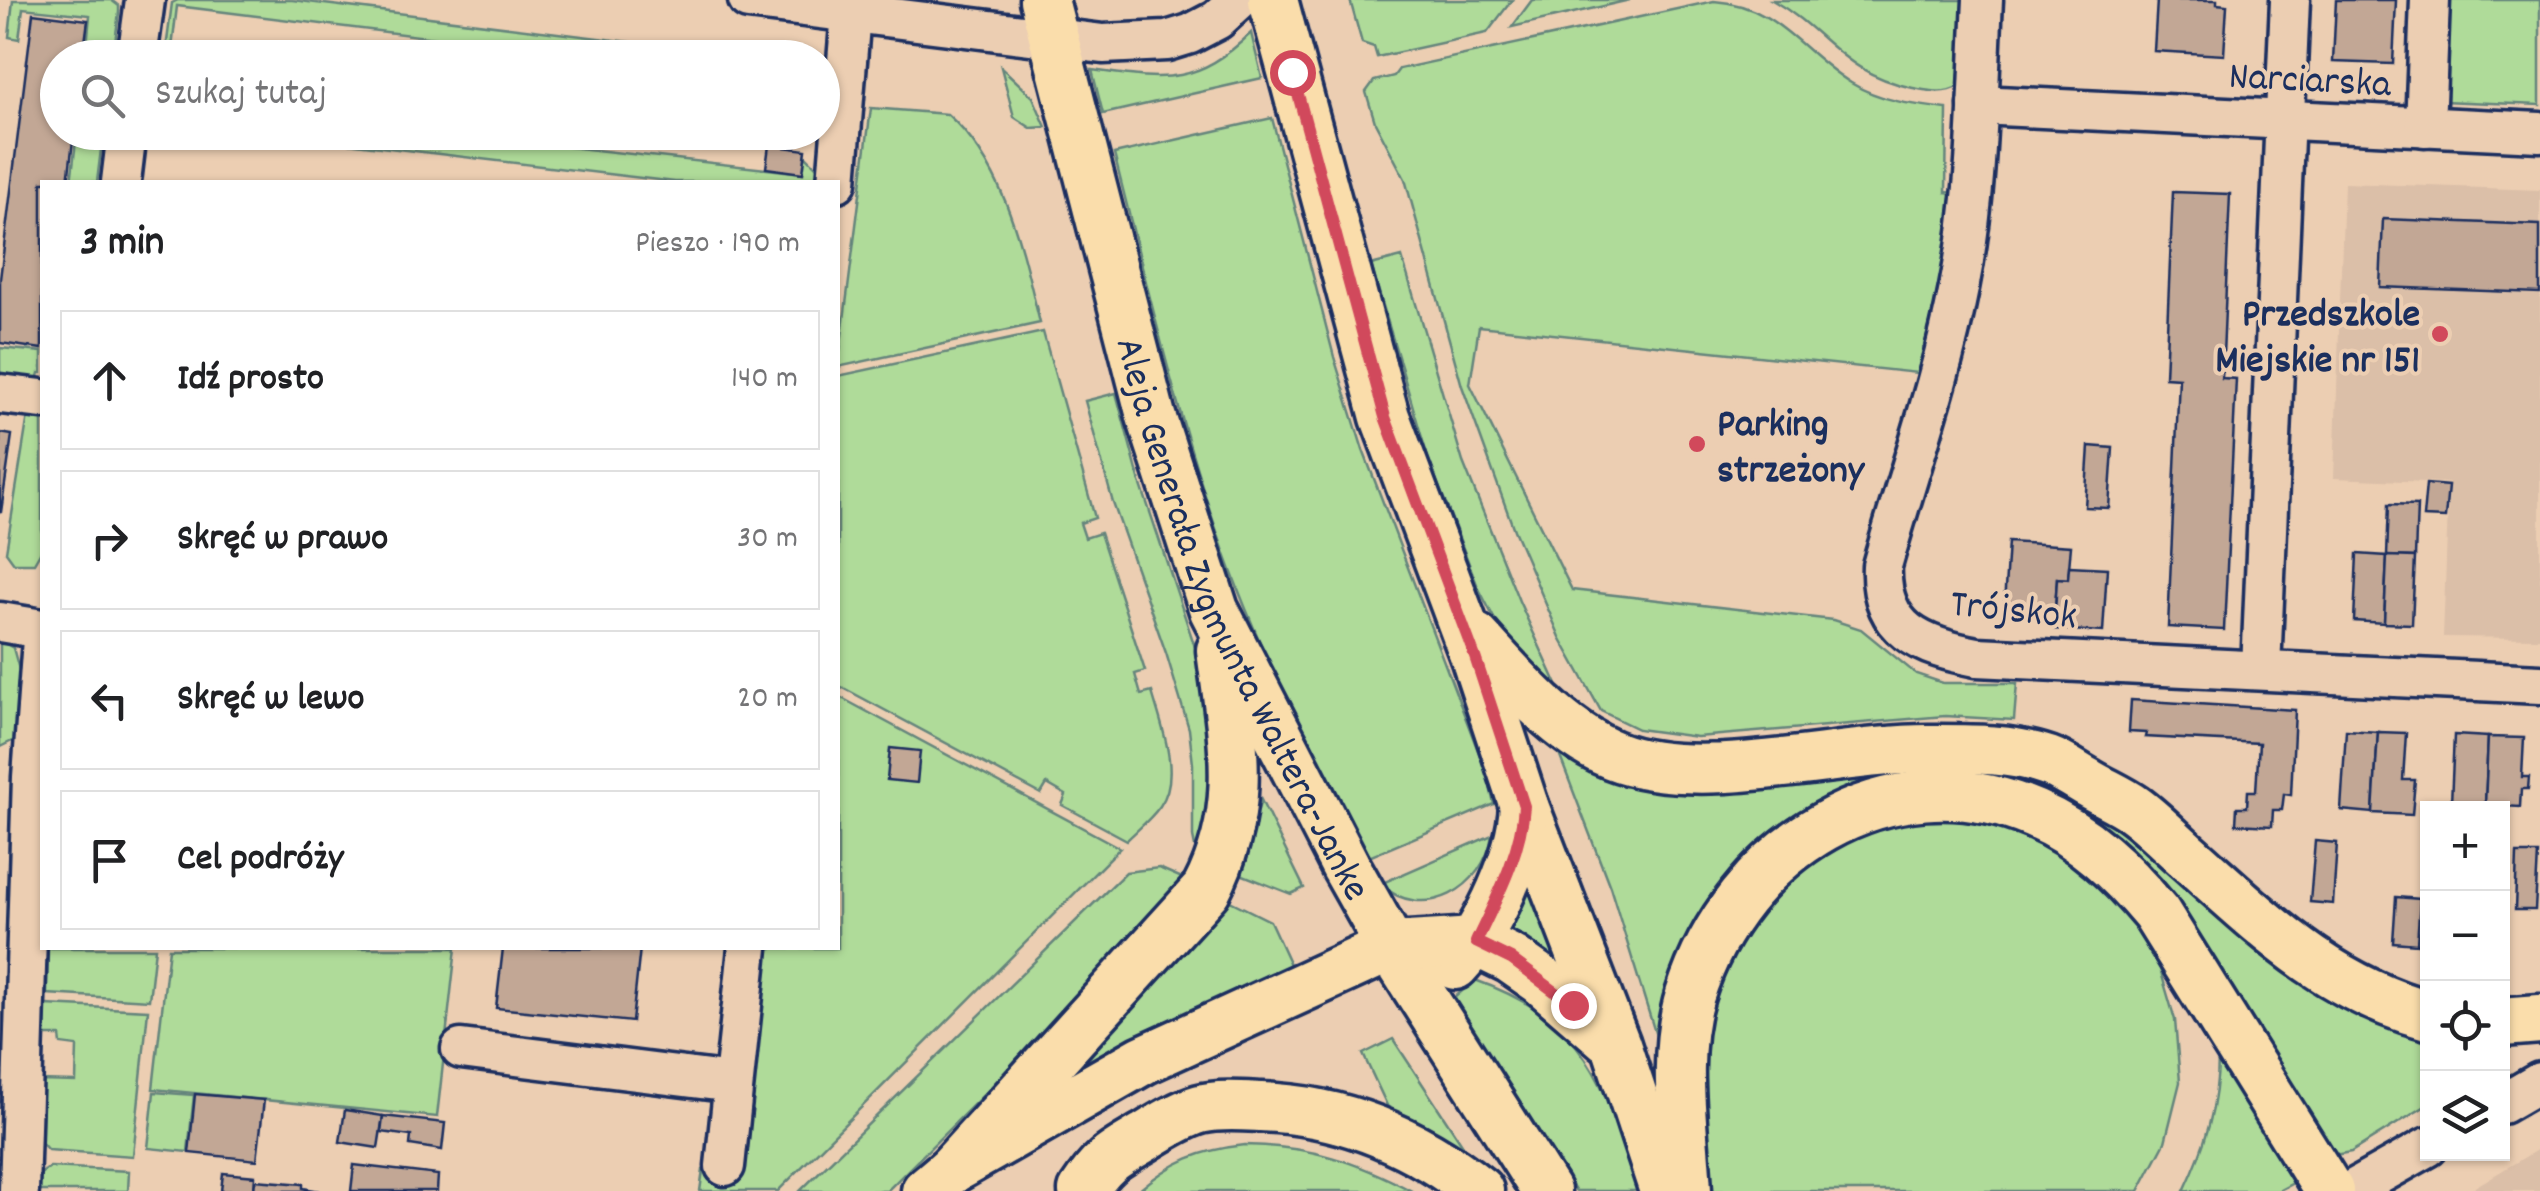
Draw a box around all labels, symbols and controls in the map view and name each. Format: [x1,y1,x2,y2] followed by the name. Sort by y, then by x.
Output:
[40,40,840,150] search box
[1270,50,1316,96] route start
[2227,51,2393,116] street label: Narciarska
[75,68,130,123] icon: search
[155,68,327,123] text: Szukaj tutaj
[80,215,164,275] text: 3 min
[635,222,800,268] text: Pieszo · 190 m
[2215,289,2420,392] place label: Przedszkole Miejskie nr 151
[2429,323,2451,345] marker: Przedszkole Miejskie nr 151
[1097,332,1381,913] street label: Aleja Generała Zygmunta Waltera-Janke
[82,353,137,408] icon: ahead
[177,353,324,408] text: Idź prosto
[731,357,798,403] text: 140 m
[1717,399,1866,502] place label: Parking strzeżony
[1686,433,1708,455] marker: Parking strzeżony
[82,513,137,568] icon: right
[177,513,388,568] text: Skręć w prawo
[737,517,798,563] text: 30 m
[1947,579,2079,648] street label: Trójskok
[82,673,137,728] icon: left
[177,673,364,728] text: Skręć w lewo
[737,677,798,723] text: 20 m
[2420,801,2510,1161] map controls
[2420,801,2510,891] button: +
[82,833,137,888] icon: arrive
[177,833,343,888] text: Cel podróży
[2420,891,2510,981] button: −
[2420,981,2510,1071] button: locate
[1551,983,1597,1029] route end
[2420,1071,2510,1161] button: layers

